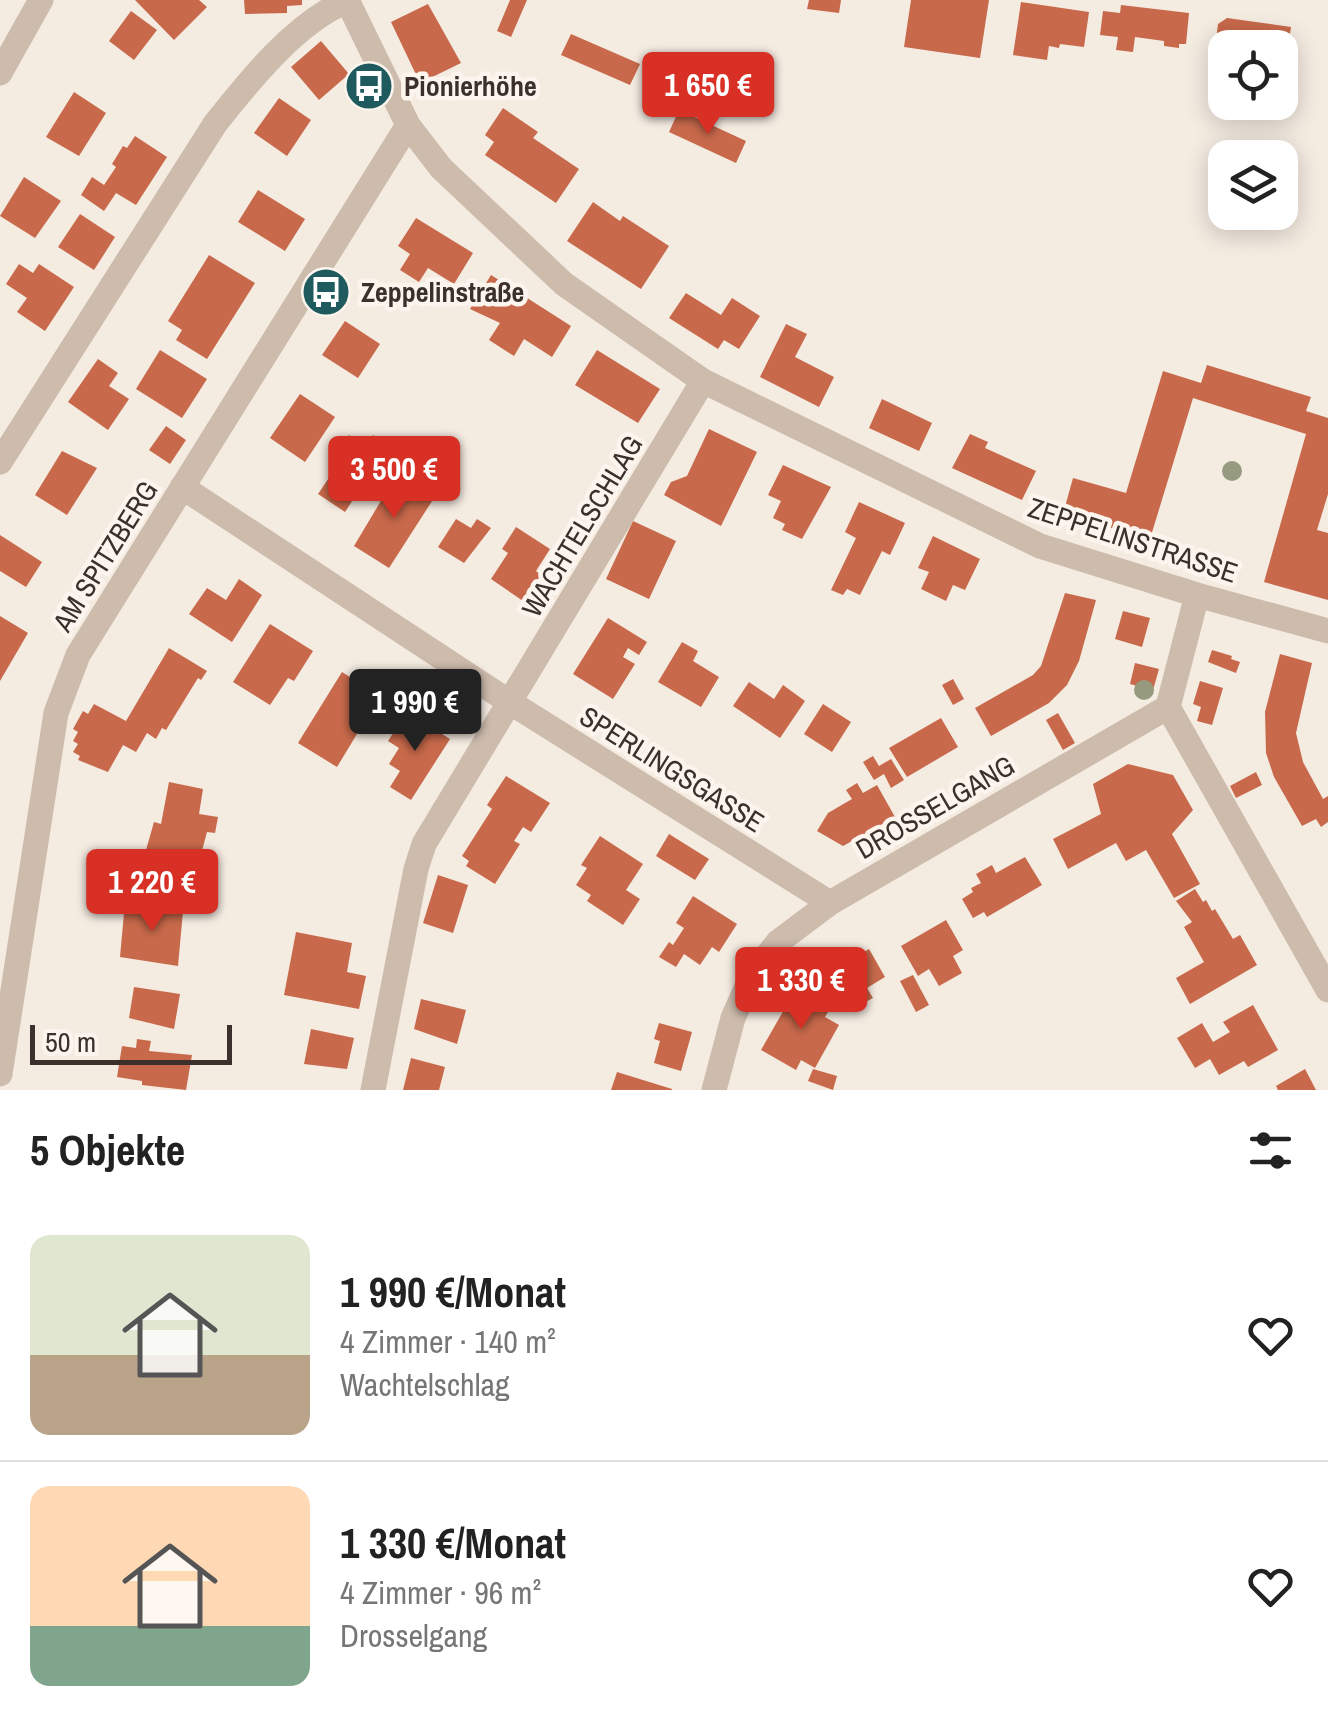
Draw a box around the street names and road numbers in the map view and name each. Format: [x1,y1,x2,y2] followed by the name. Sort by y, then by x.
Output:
[513,428,651,624] street label: WACHTELSCHLAG
[43,473,166,639] street label: AM SPITZBERG
[1023,488,1243,592] street label: ZEPPELINSTRASSE
[573,697,771,841] street label: SPERLINGSGASSE
[849,746,1021,868] street label: DROSSELGANG

